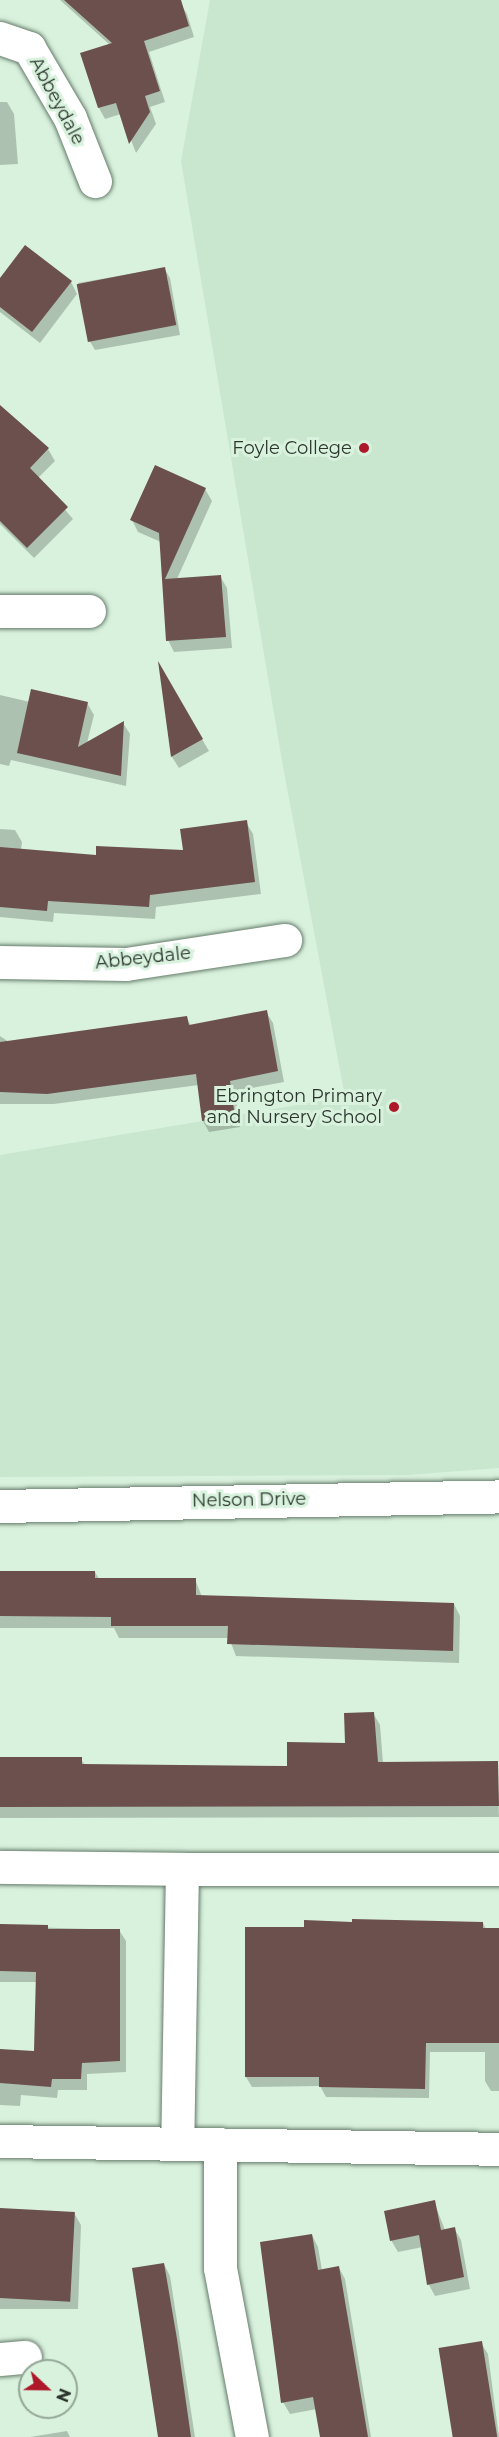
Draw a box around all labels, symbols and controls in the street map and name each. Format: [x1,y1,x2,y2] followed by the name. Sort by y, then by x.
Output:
[25,54,89,148] street label: Abbeydale
[232,437,352,459] place label: Foyle College
[357,441,371,455] marker: Foyle College
[94,942,192,974] street label: Abbeydale
[207,1086,382,1128] place label: Ebrington Primary and Nursery School
[387,1100,401,1114] marker: Ebrington Primary and Nursery School
[192,1488,306,1512] street label: Nelson Drive
[18,2359,78,2419] north arrow
[52,2386,75,2405] text: N

